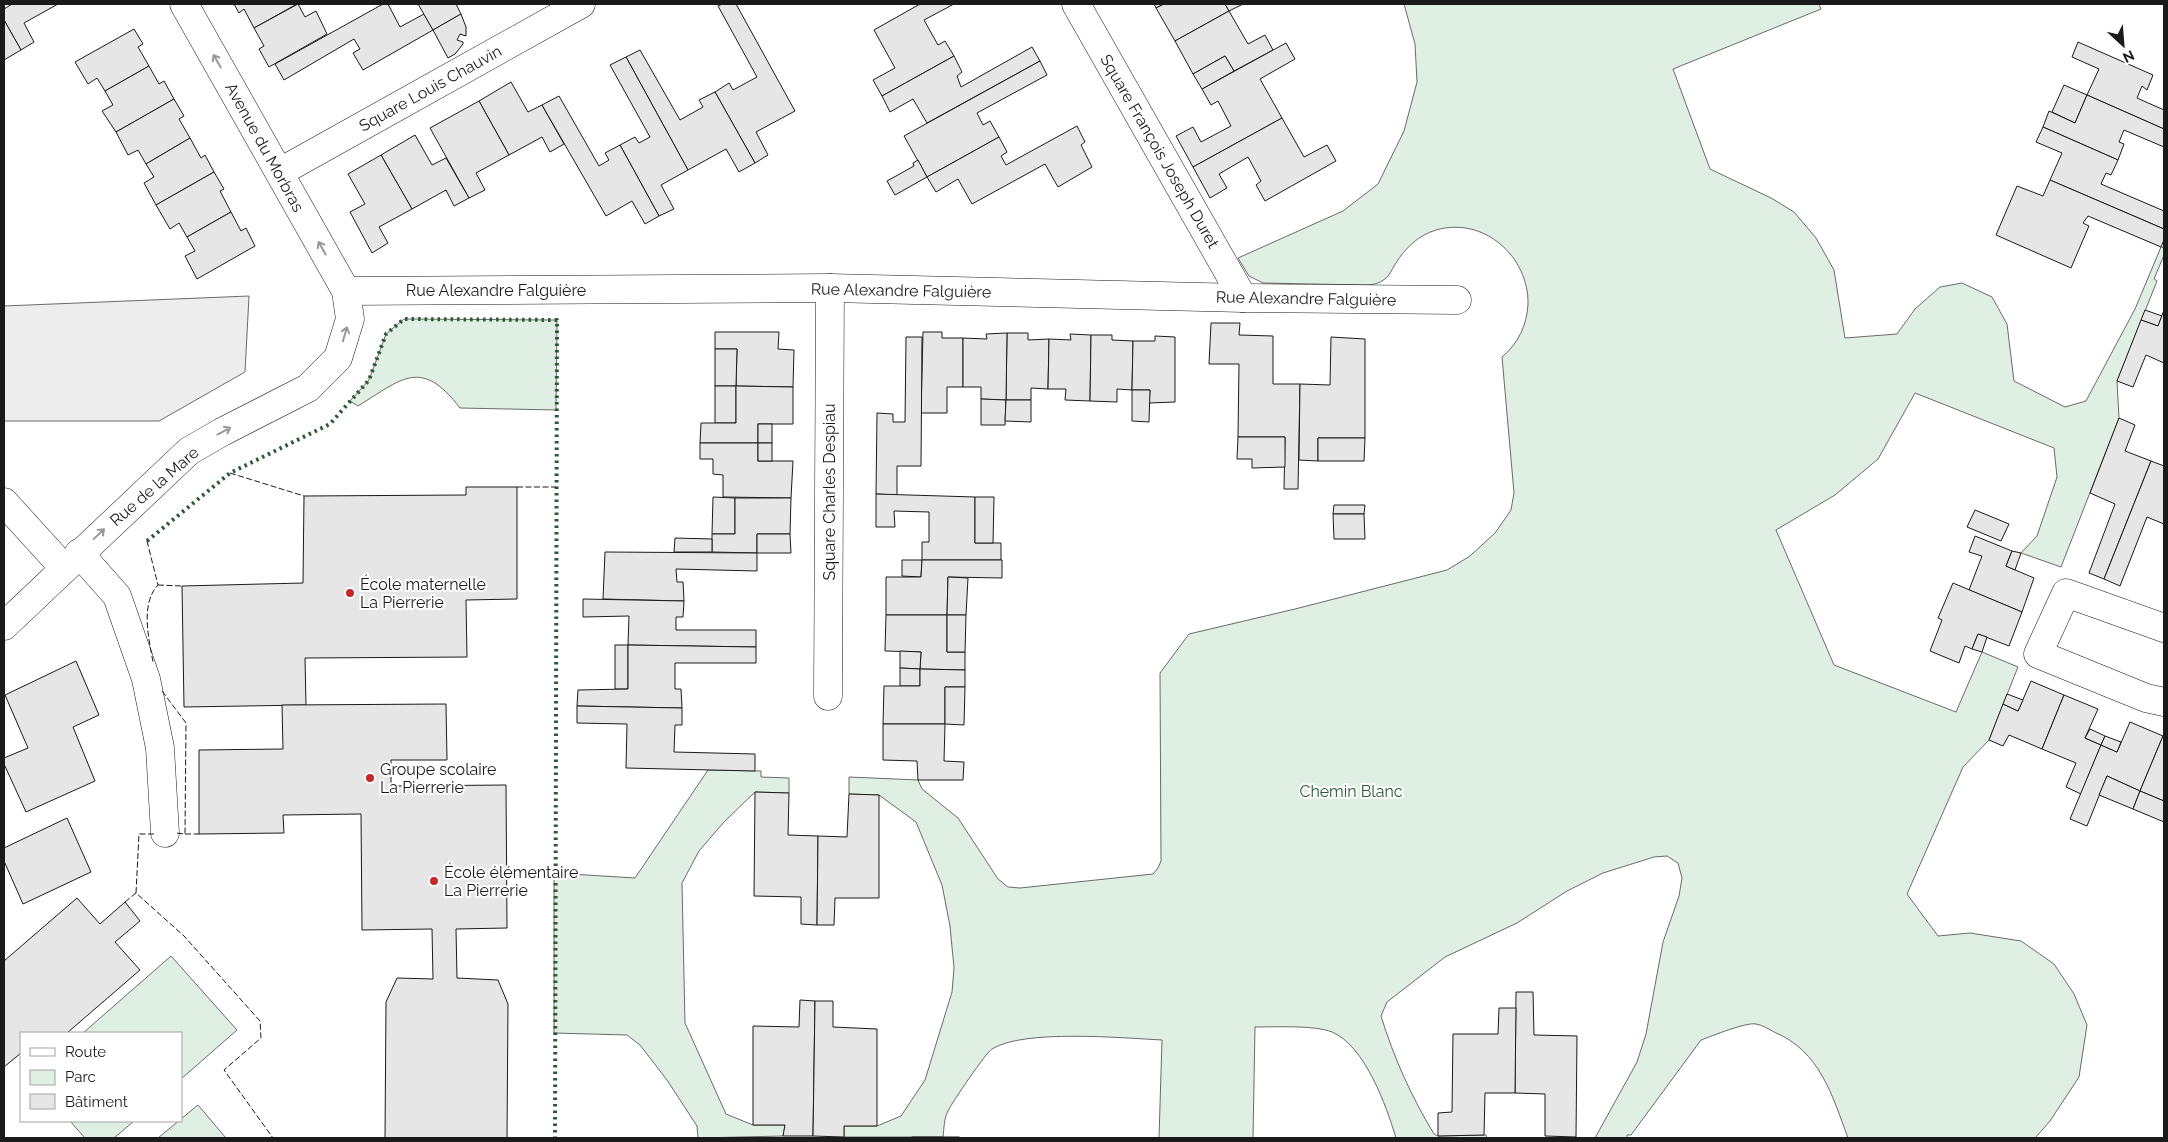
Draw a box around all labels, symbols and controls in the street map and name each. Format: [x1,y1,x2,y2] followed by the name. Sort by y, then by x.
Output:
[2098,20,2148,70] north arrow
[356,41,505,136] street label: Square Louis Chauvin
[2120,47,2137,66] text: N
[1096,51,1223,252] street label: Square François Joseph Duret
[211,54,221,68] one-way arrow
[221,79,308,215] street label: Avenue du Morbras
[317,241,327,256] one-way arrow
[811,279,991,302] street label: Rue Alexandre Falguière
[406,281,586,300] street label: Rue Alexandre Falguière
[1216,287,1396,310] street label: Rue Alexandre Falguière
[341,326,351,342] one-way arrow
[820,404,839,580] street label: Square Charles Despiau
[216,426,231,436] one-way arrow
[106,443,203,530] street label: Rue de la Mare
[93,528,106,540] one-way arrow
[360,574,486,612] place label: École maternelle La Pierrerie
[344,587,356,599] marker: École maternelle La Pierrerie
[380,760,496,797] place label: Groupe scolaire La Pierrerie
[364,772,376,784] marker: Groupe scolaire La Pierrerie
[1299,782,1403,801] park label: Chemin Blanc
[444,862,578,900] place label: École élémentaire La Pierrerie
[428,875,440,887] marker: École élémentaire La Pierrerie
[20,1032,182,1122] legend
[65,1043,106,1061] text: Route
[65,1068,96,1086] text: Parc
[65,1093,128,1111] text: Bâtiment

